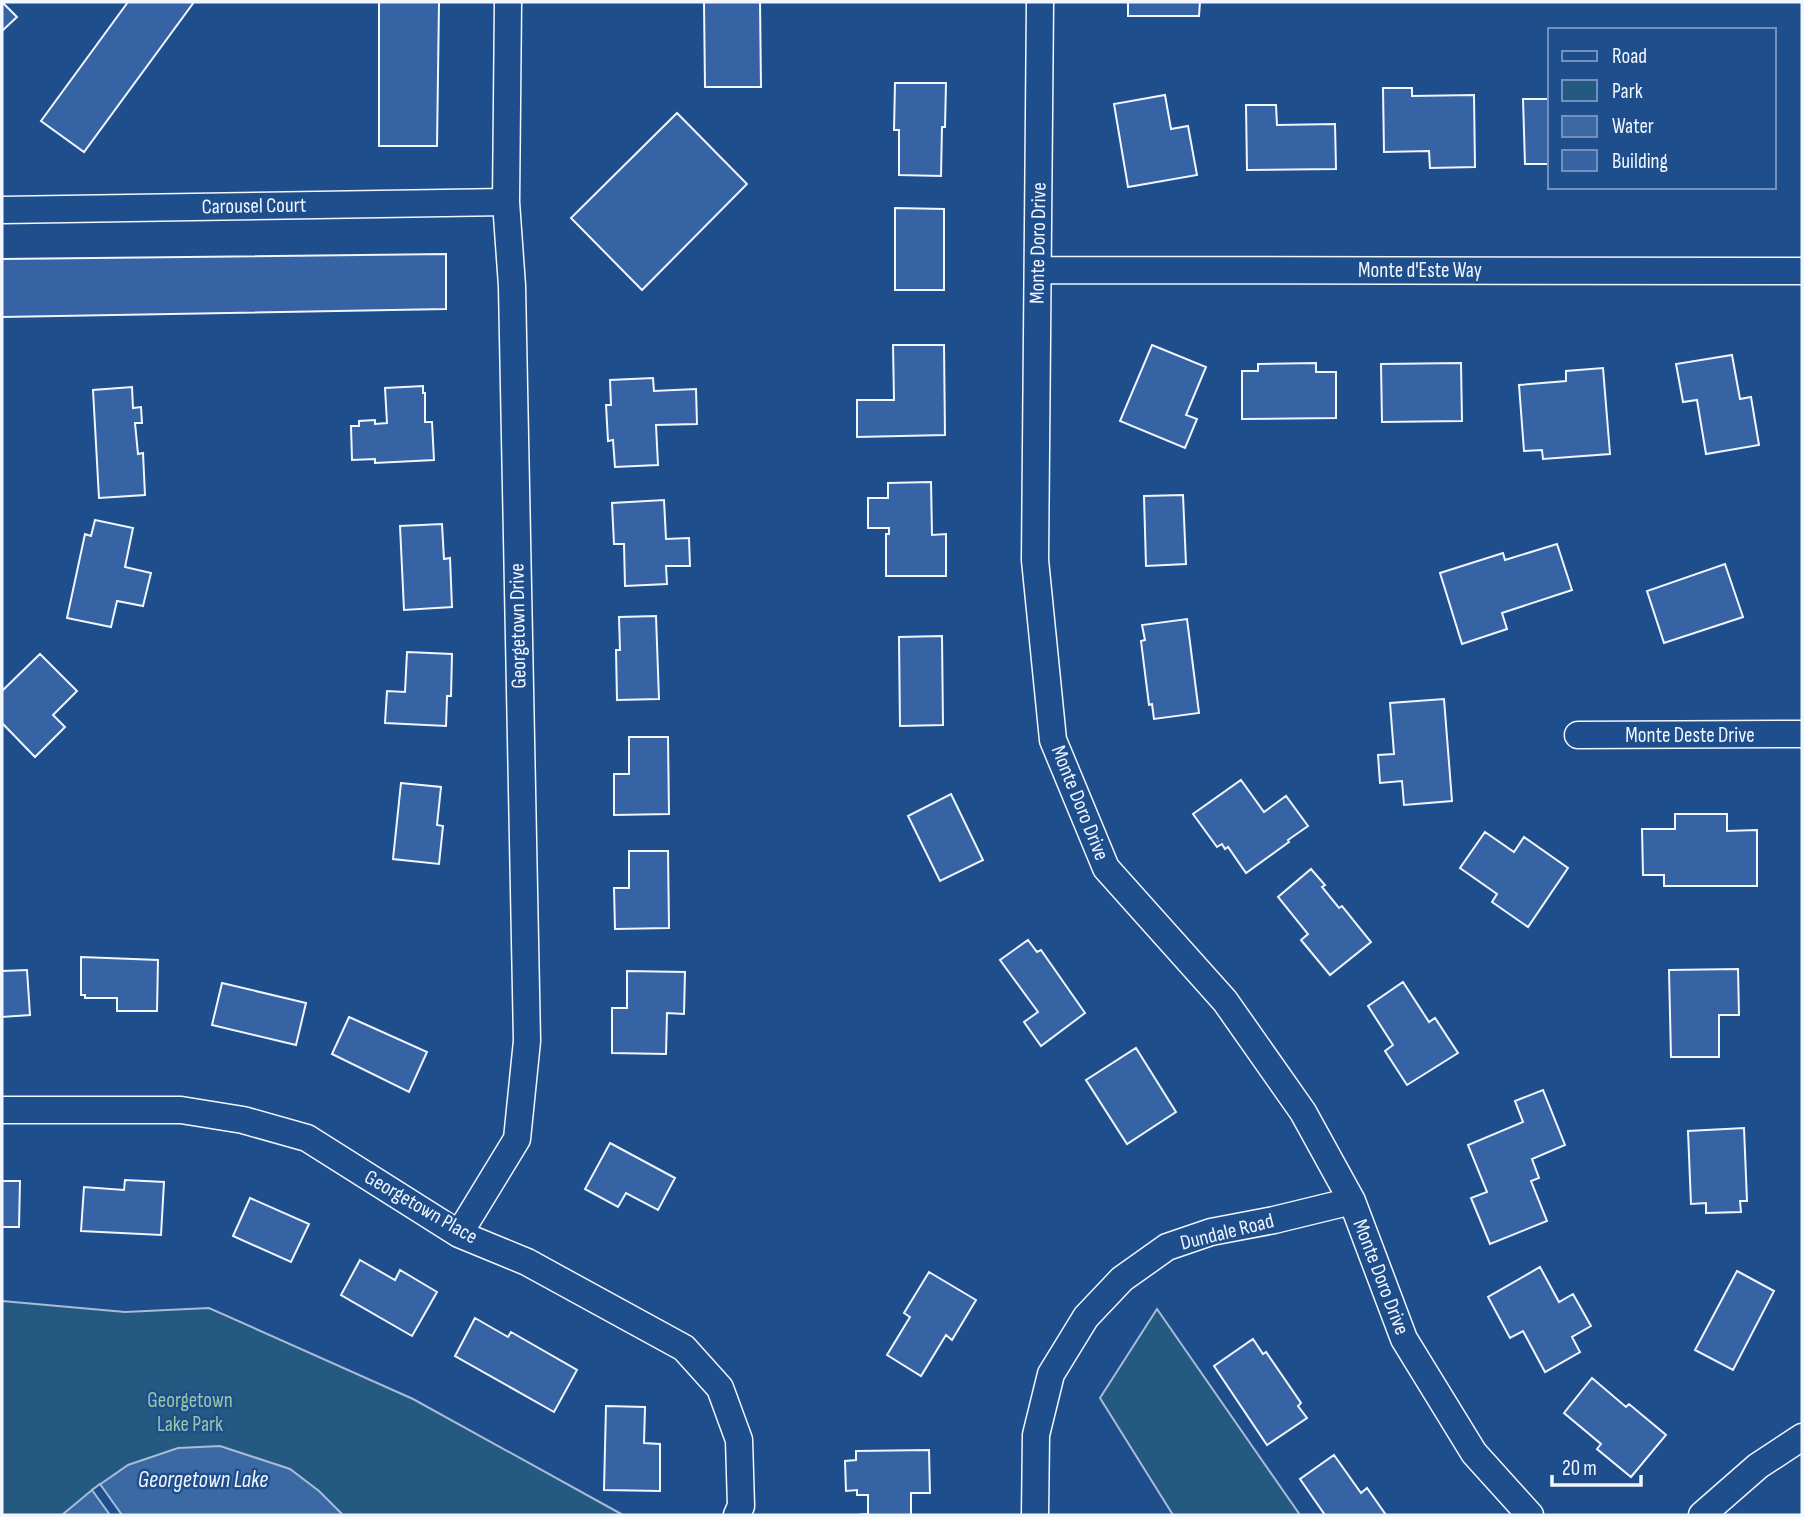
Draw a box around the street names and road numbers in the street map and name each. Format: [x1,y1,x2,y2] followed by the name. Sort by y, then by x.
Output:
[1024,182,1052,304] street label: Monte Doro Drive
[202,193,306,219] street label: Carousel Court
[1358,258,1482,283] street label: Monte d'Este Way
[504,563,532,689] street label: Georgetown Drive
[1625,723,1755,748] street label: Monte Deste Drive
[1046,742,1114,864] street label: Monte Doro Drive
[360,1165,482,1249] street label: Georgetown Place
[1178,1208,1276,1256] street label: Dundale Road
[1348,1216,1414,1338] street label: Monte Doro Drive

